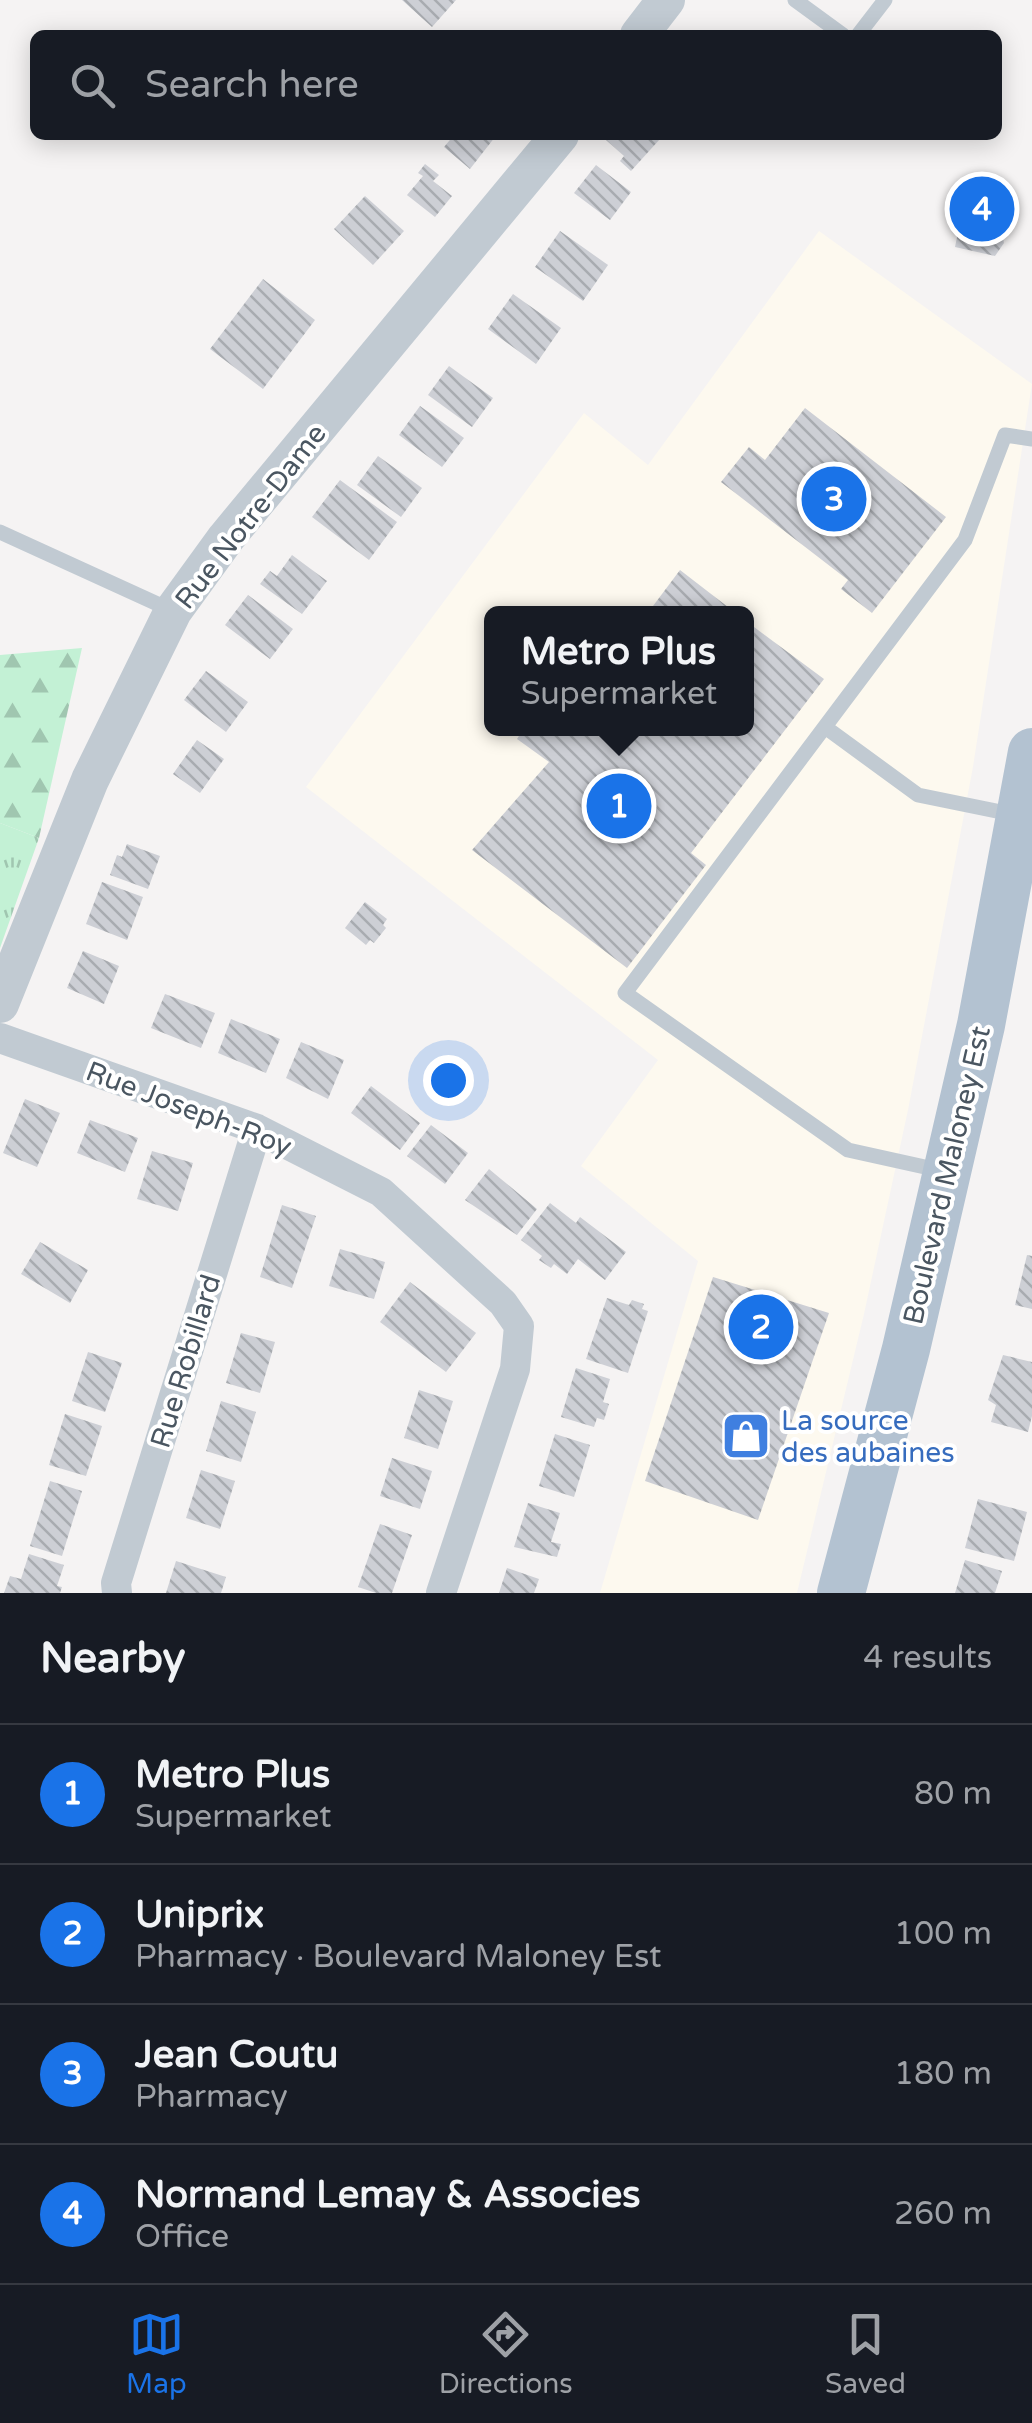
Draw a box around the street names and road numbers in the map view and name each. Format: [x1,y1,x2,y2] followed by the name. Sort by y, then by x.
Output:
[168,417,334,616] street label: Rue Notre-Dame
[896,1022,998,1328] street label: Boulevard Maloney Est
[81,1054,296,1164] street label: Rue Joseph-Roy
[143,1271,228,1452] street label: Rue Robillard

